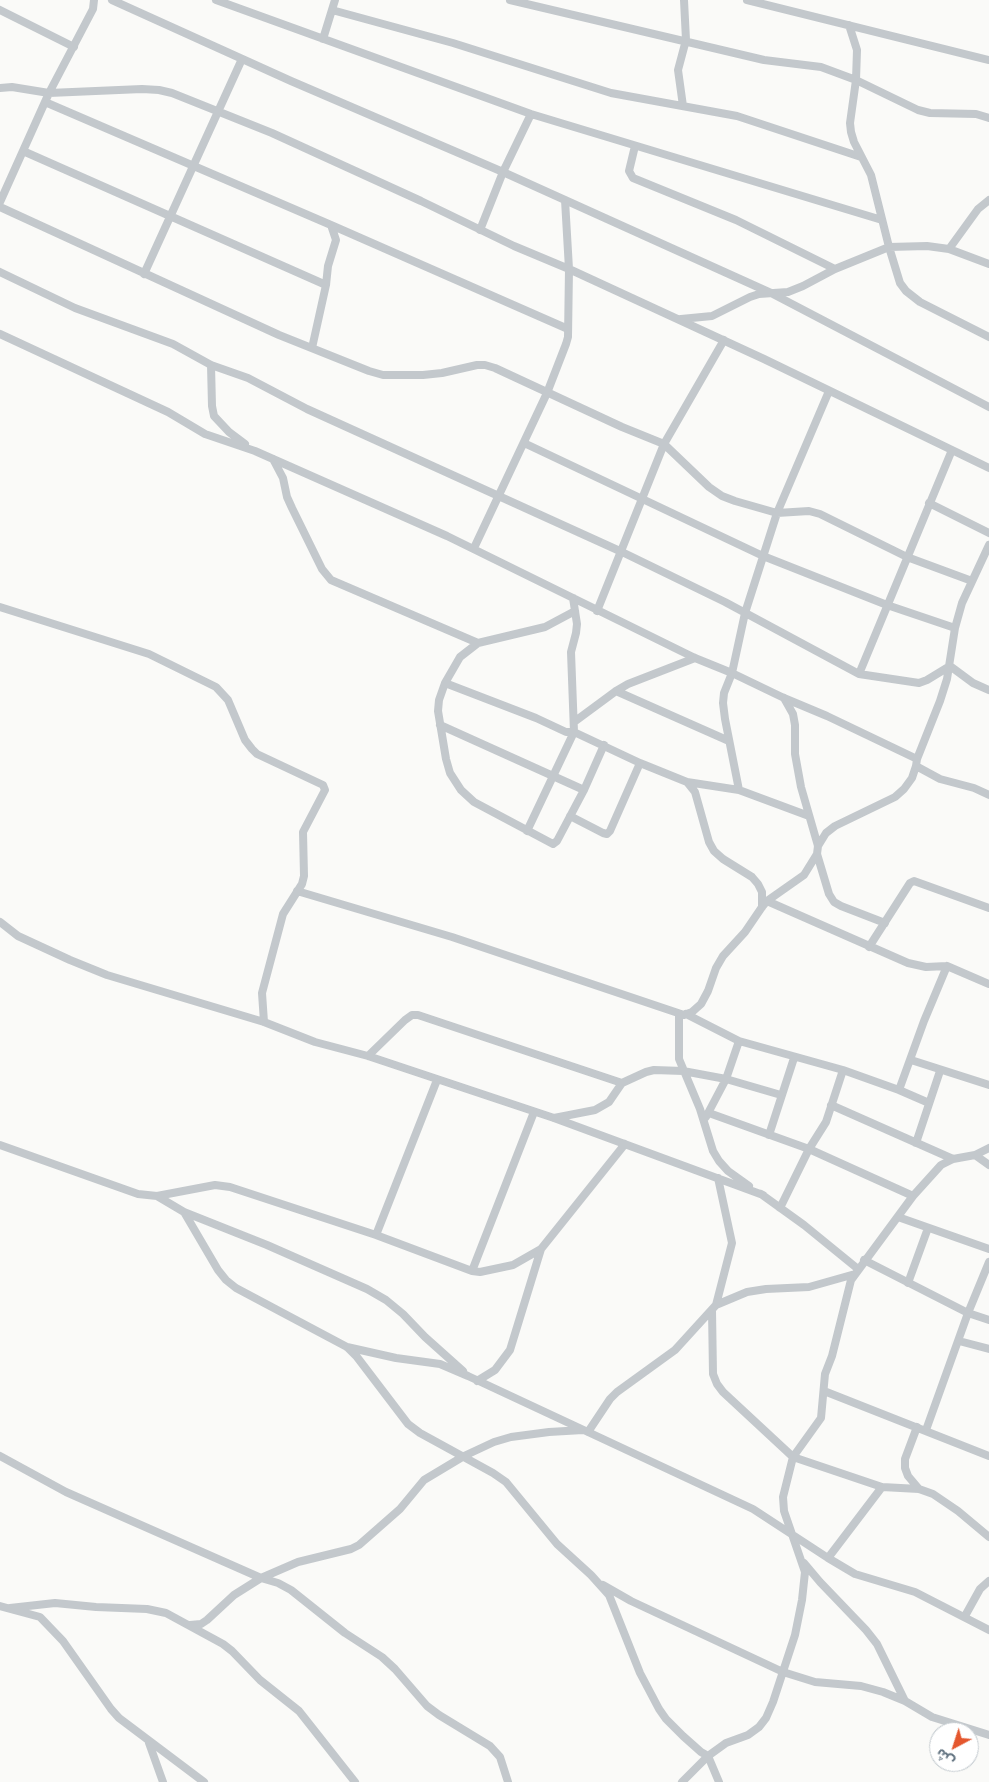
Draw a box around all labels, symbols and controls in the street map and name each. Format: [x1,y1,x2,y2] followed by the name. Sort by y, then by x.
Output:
[929,1722,979,1772] north arrow
[932,1745,958,1771] text: ش

